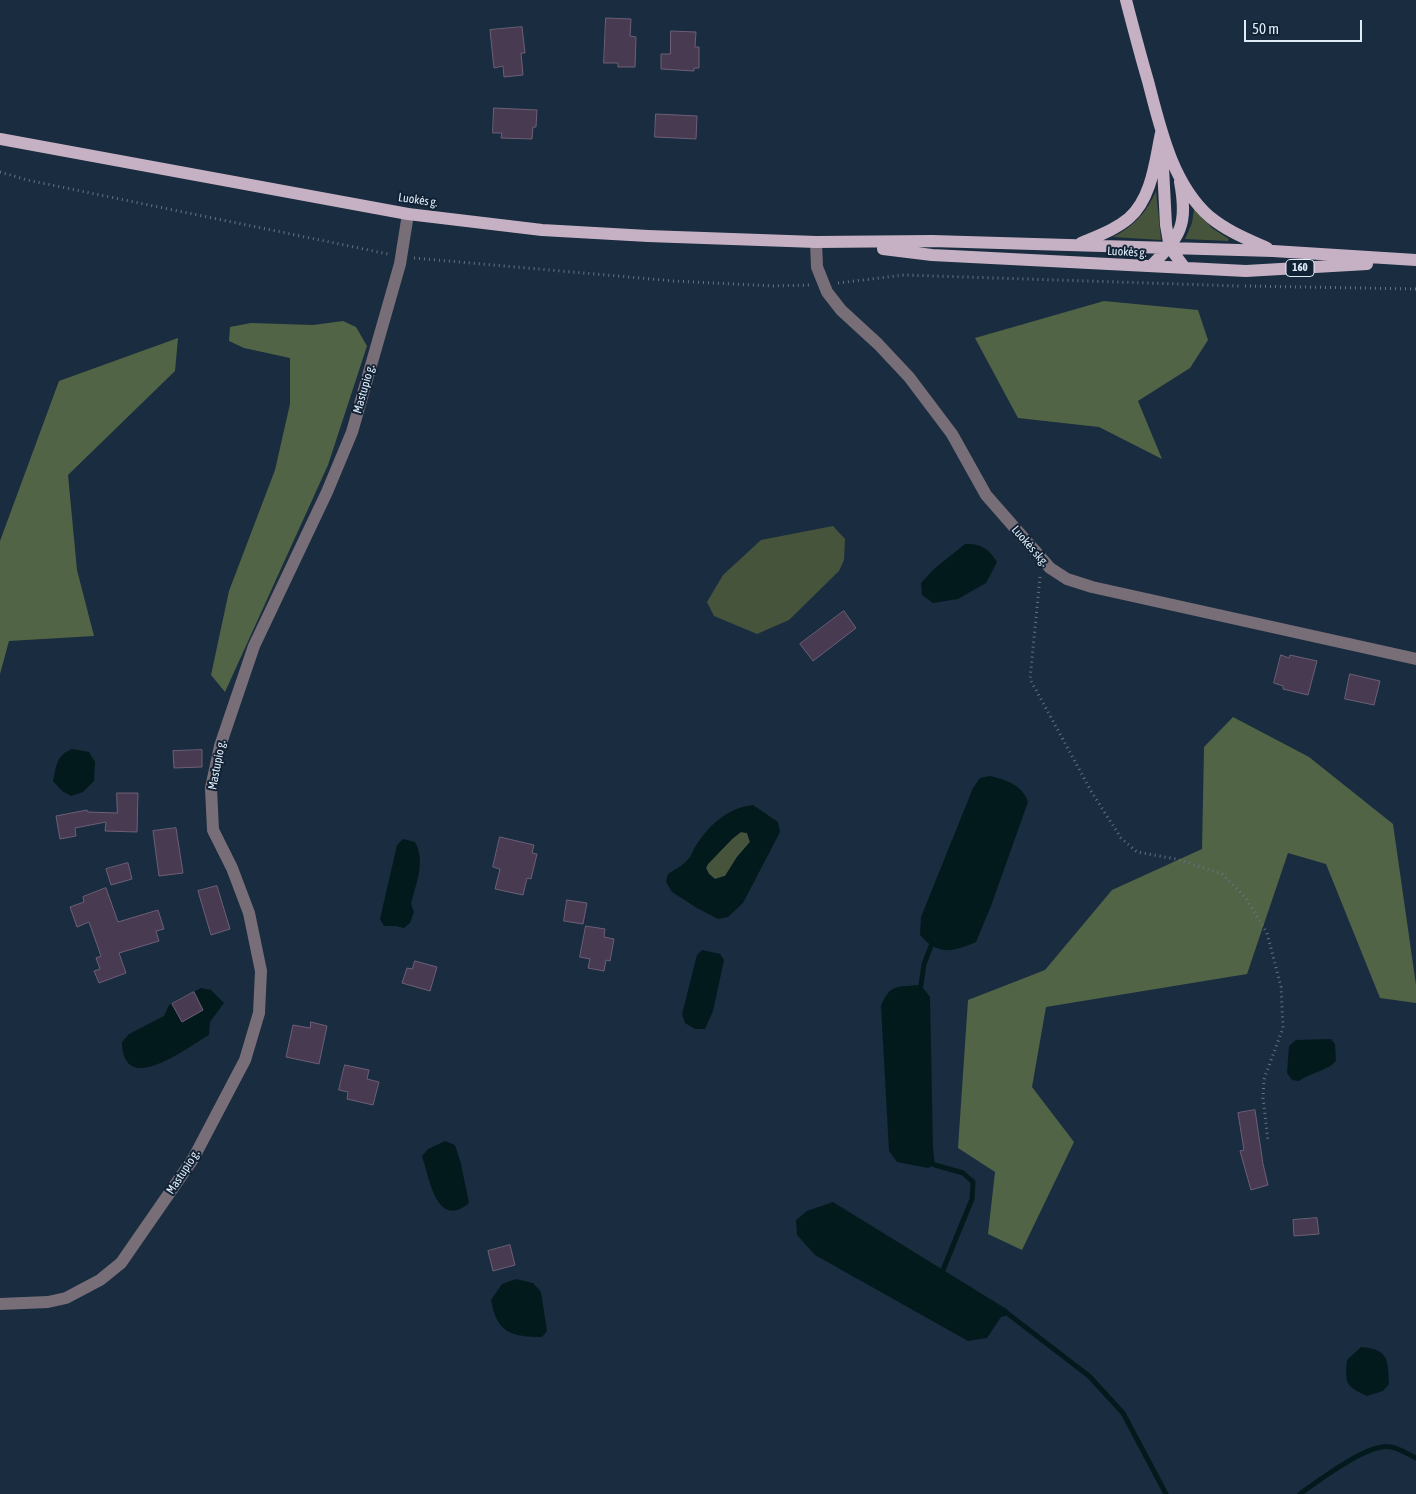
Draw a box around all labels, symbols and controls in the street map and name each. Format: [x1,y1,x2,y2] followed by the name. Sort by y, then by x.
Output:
[1246,10,1364,42] scale bar
[1252,20,1279,37] text: 50 m
[397,190,439,210] street label: Luokės g.
[1107,244,1147,260] street label: Luokės g.
[1286,260,1314,276] road number: 160
[350,363,378,415] street label: Mastupio g.
[1008,523,1052,569] street label: Luokės skg.
[205,739,229,791] street label: Mastupio g.
[163,1147,203,1197] street label: Mastupio g.

